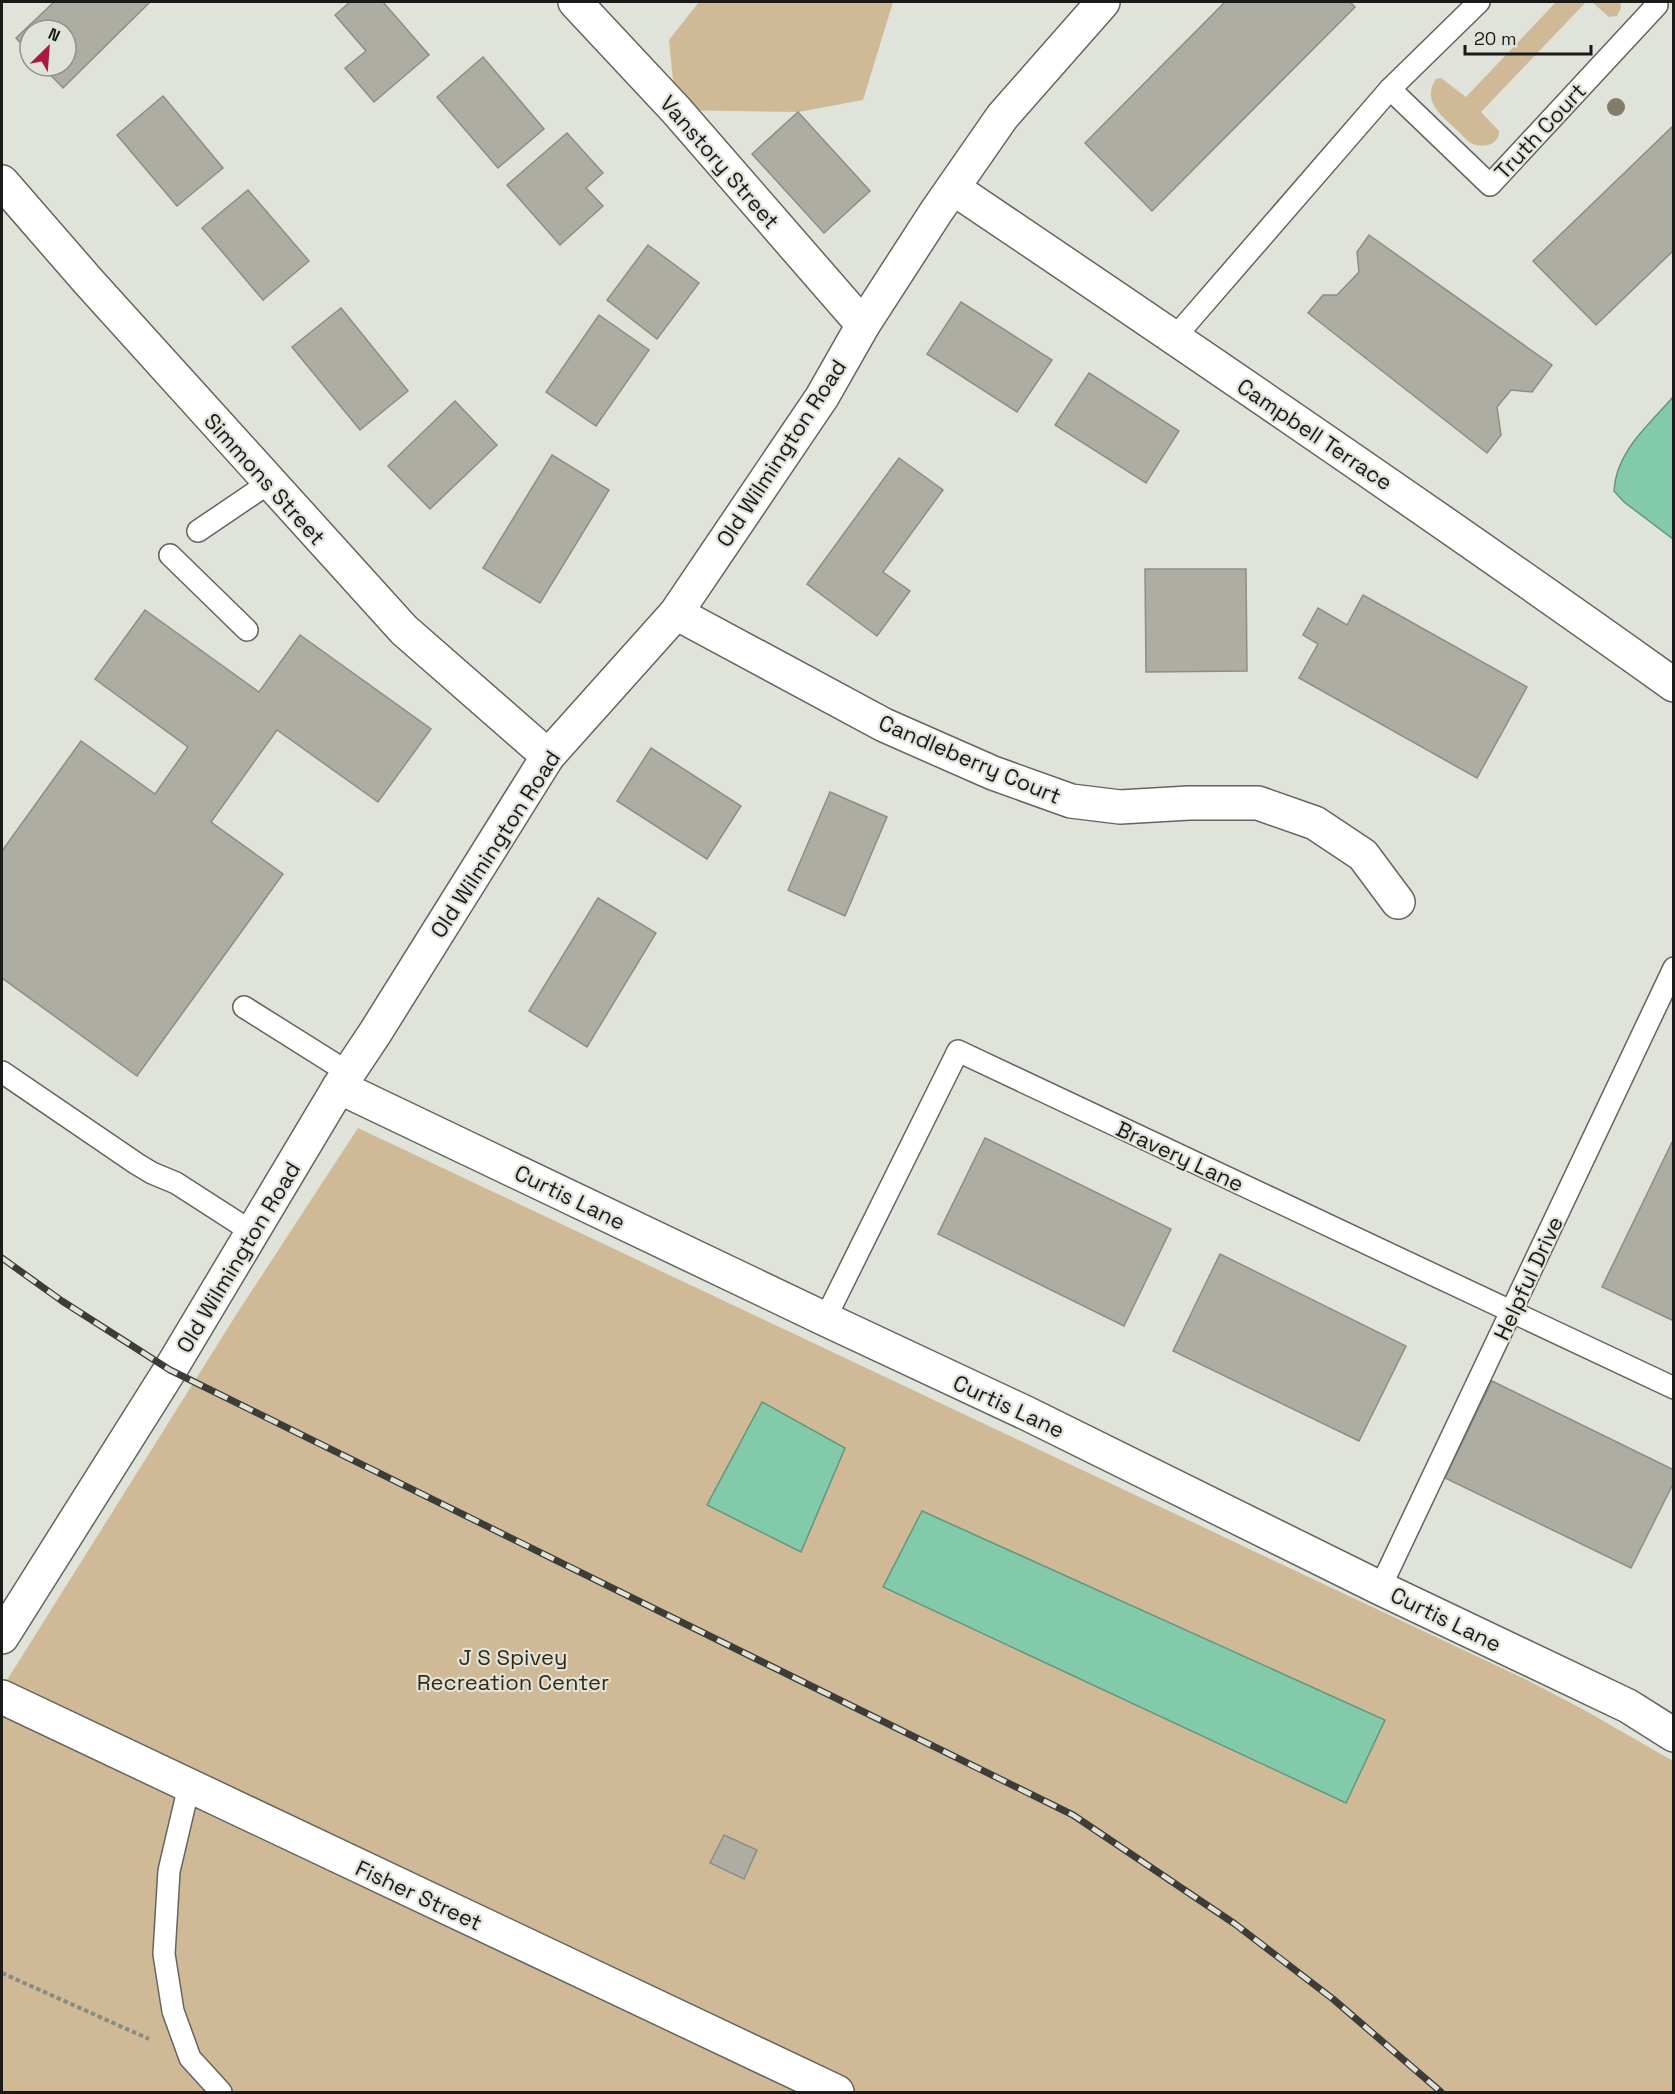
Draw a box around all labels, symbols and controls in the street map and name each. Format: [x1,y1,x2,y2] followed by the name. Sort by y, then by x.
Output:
[18,18,78,78] north arrow
[1465,18,1591,56] scale bar
[45,23,63,47] text: N
[1474,27,1517,50] text: 20 m
[1488,77,1592,185] street label: Truth Court
[654,89,786,235] street label: Vanstory Street
[710,354,852,552] street label: Old Wilmington Road
[1232,372,1398,496] street label: Campbell Terrace
[198,407,332,551] street label: Simmons Street
[875,708,1065,810] street label: Candleberry Court
[424,745,566,943] street label: Old Wilmington Road
[1112,1114,1248,1198] street label: Bravery Lane
[170,1156,306,1358] street label: Old Wilmington Road
[510,1158,630,1236] street label: Curtis Lane
[1487,1212,1569,1344] street label: Helpful Drive
[949,1368,1069,1444] street label: Curtis Lane
[1386,1580,1506,1658] street label: Curtis Lane
[417,1643,609,1696] park label: J S Spivey Recreation Center
[351,1853,487,1937] street label: Fisher Street

